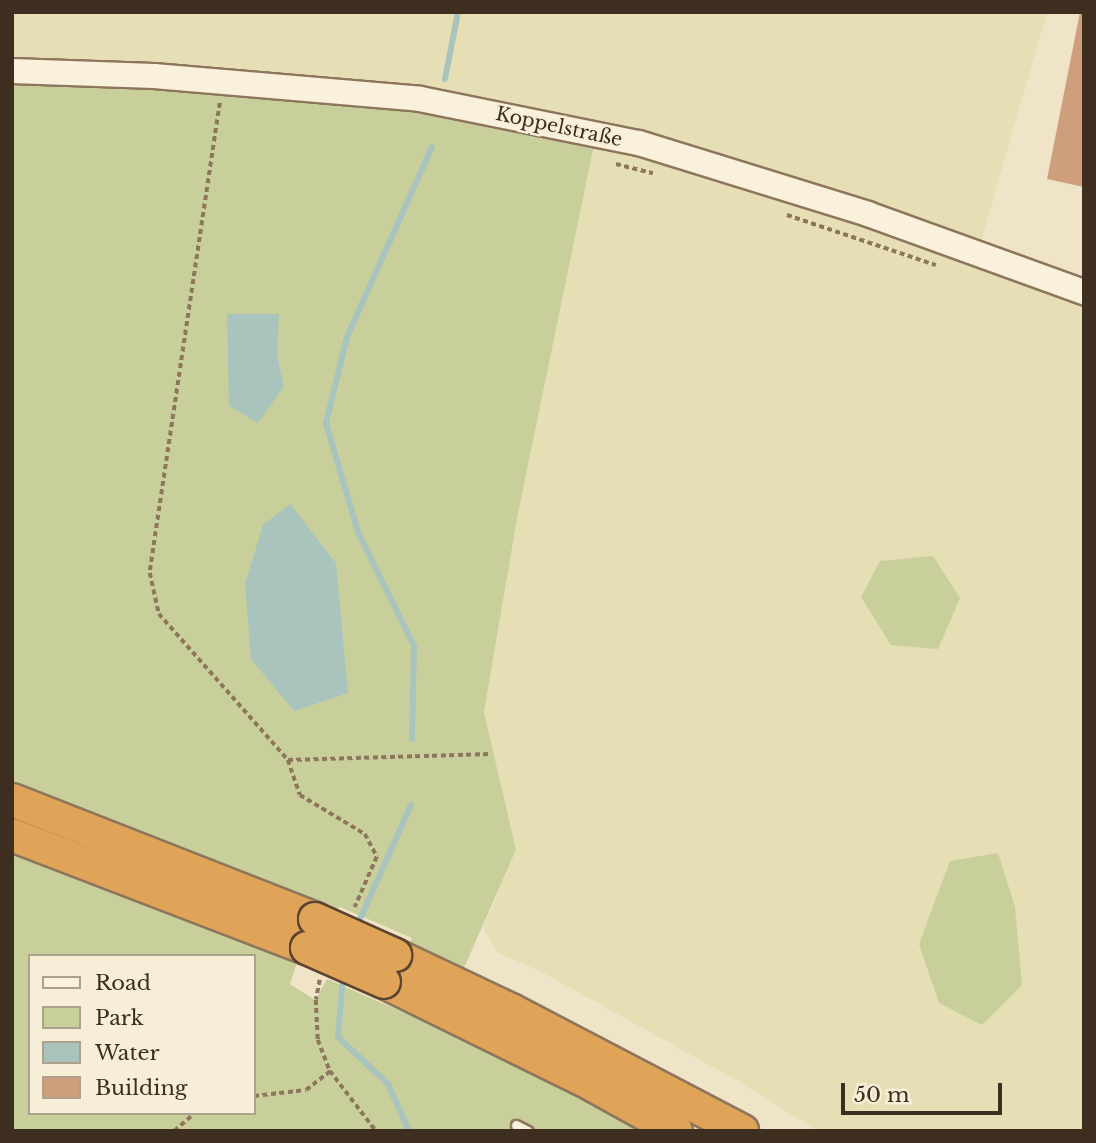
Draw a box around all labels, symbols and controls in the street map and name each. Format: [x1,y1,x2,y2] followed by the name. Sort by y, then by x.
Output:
[494,102,624,152] street label: Koppelstraße
[28,954,256,1115] legend
[95,970,151,996] text: Road
[95,1005,144,1031] text: Park
[95,1040,159,1066] text: Water
[844,1070,1005,1114] scale bar
[95,1075,187,1101] text: Building
[854,1082,909,1108] text: 50 m

